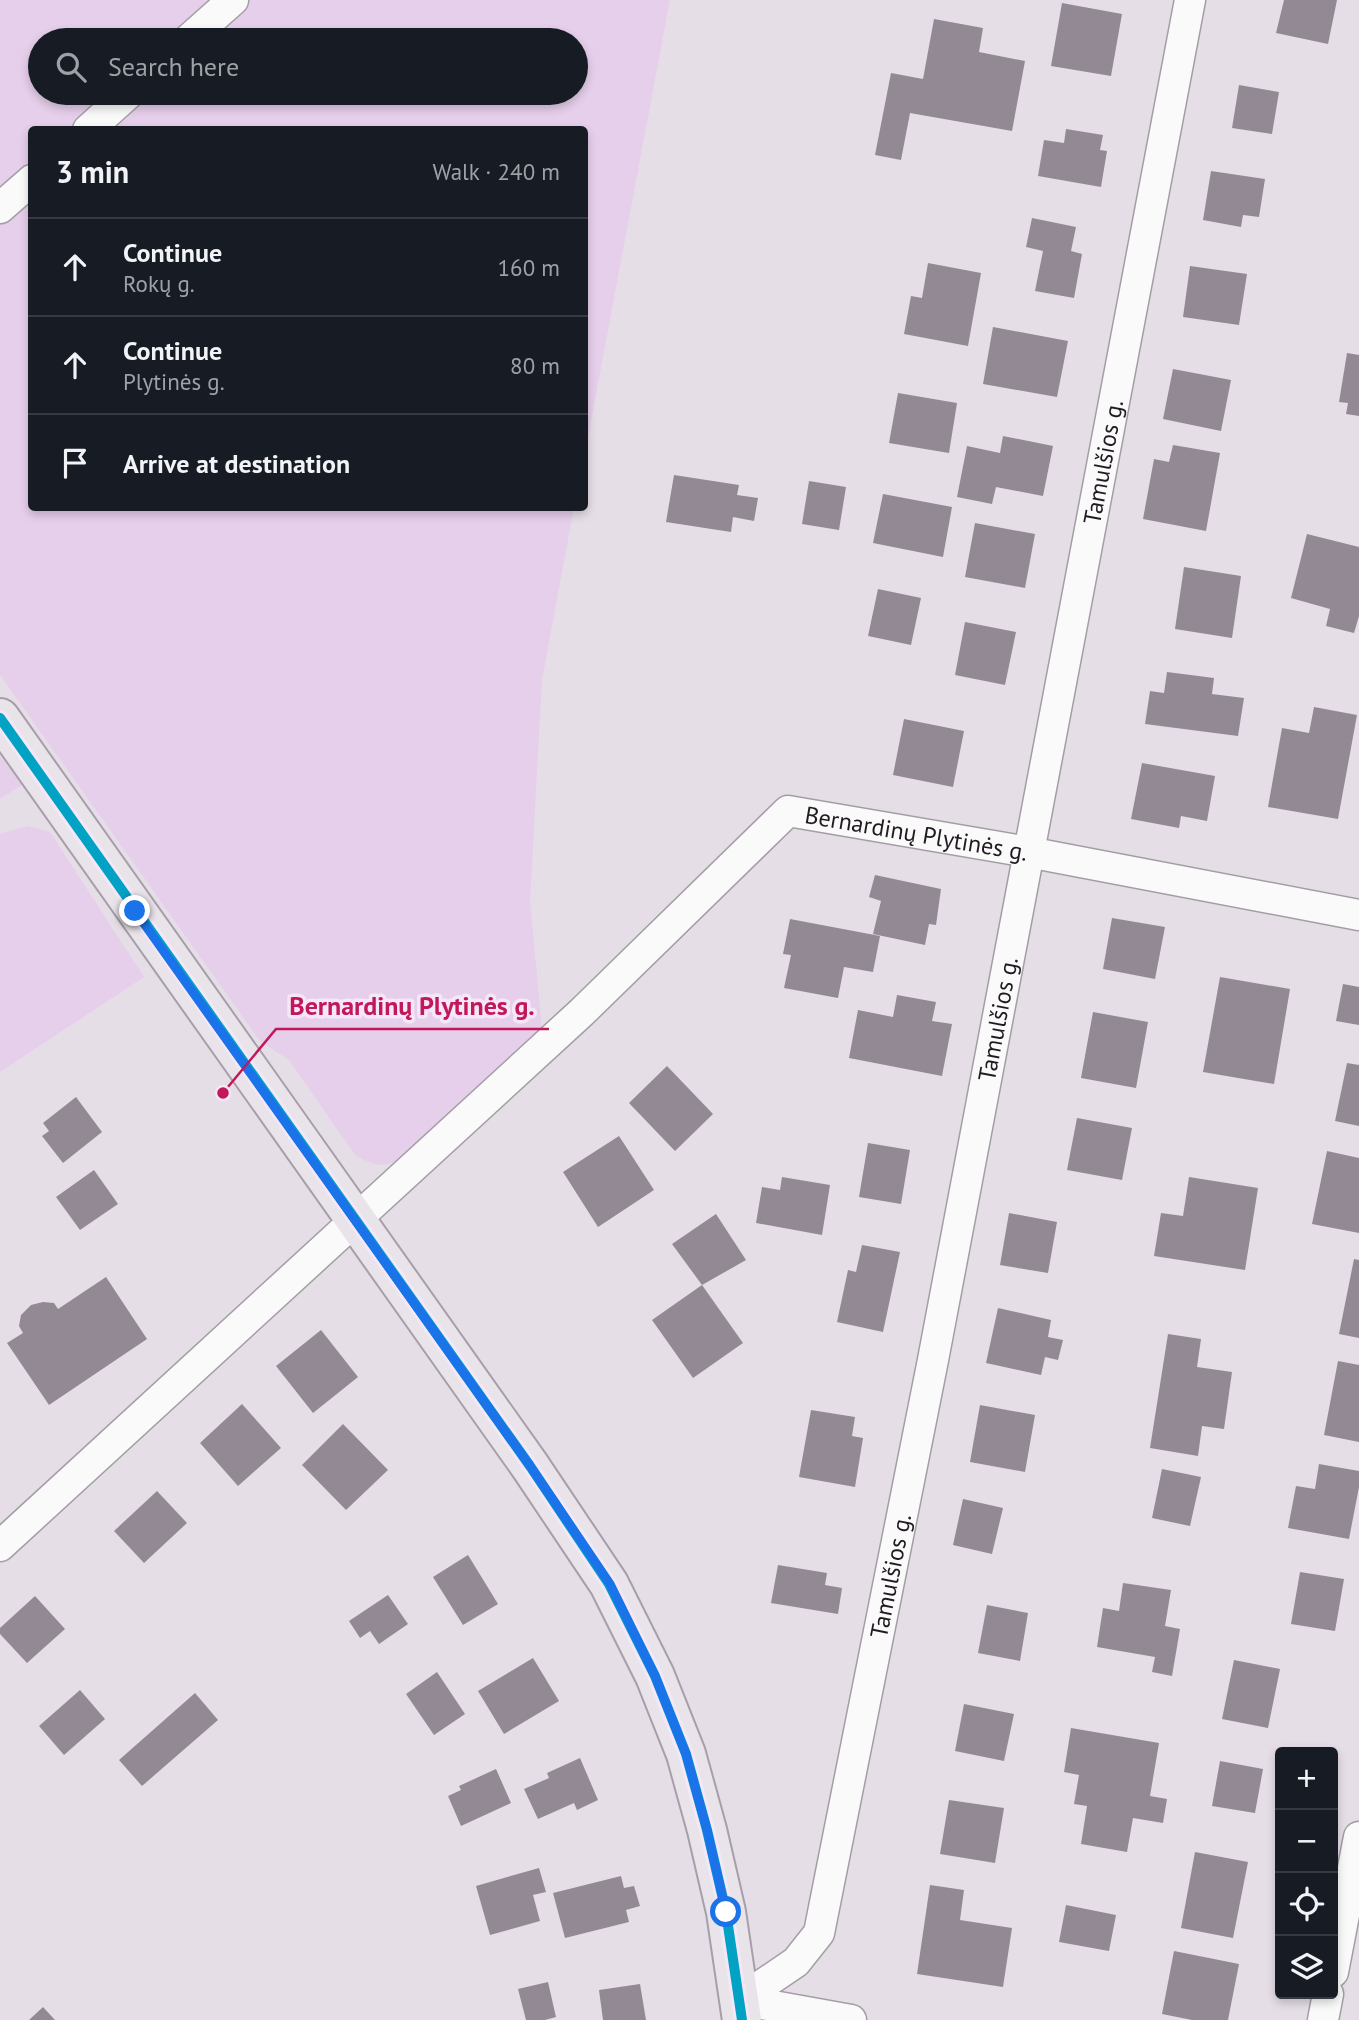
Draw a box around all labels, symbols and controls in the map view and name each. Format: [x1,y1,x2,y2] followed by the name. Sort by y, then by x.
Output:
[28,28,588,105] search box
[52,48,90,86] icon: search
[108,50,239,83] text: Search here
[56,152,129,191] text: 3 min
[433,157,560,186] text: Walk · 240 m
[123,236,222,269] text: Continue
[56,248,94,286] icon: ahead
[498,253,560,282] text: 160 m
[123,269,195,298] text: Rokų g.
[123,334,222,367] text: Continue
[56,346,94,384] icon: ahead
[510,351,560,380] text: 80 m
[123,367,225,396] text: Plytinės g.
[1076,397,1130,527] street label: Tamulšios g.
[56,444,94,482] icon: arrive
[123,447,350,480] text: Arrive at destination
[803,799,1030,867] street label: Bernardinų Plytinės g.
[119,895,150,926] route end
[971,954,1024,1084] street label: Tamulšios g.
[276,982,549,1029] callout: Bernardinų Plytinės g.
[289,989,535,1022] text: Bernardinų Plytinės g.
[863,1511,918,1641] street label: Tamulšios g.
[1275,1747,1338,1999] map controls
[1275,1747,1338,1810] button: +
[1275,1810,1338,1873] button: −
[1275,1873,1338,1936] button: locate
[710,1896,741,1927] route start
[1275,1936,1338,1999] button: layers

